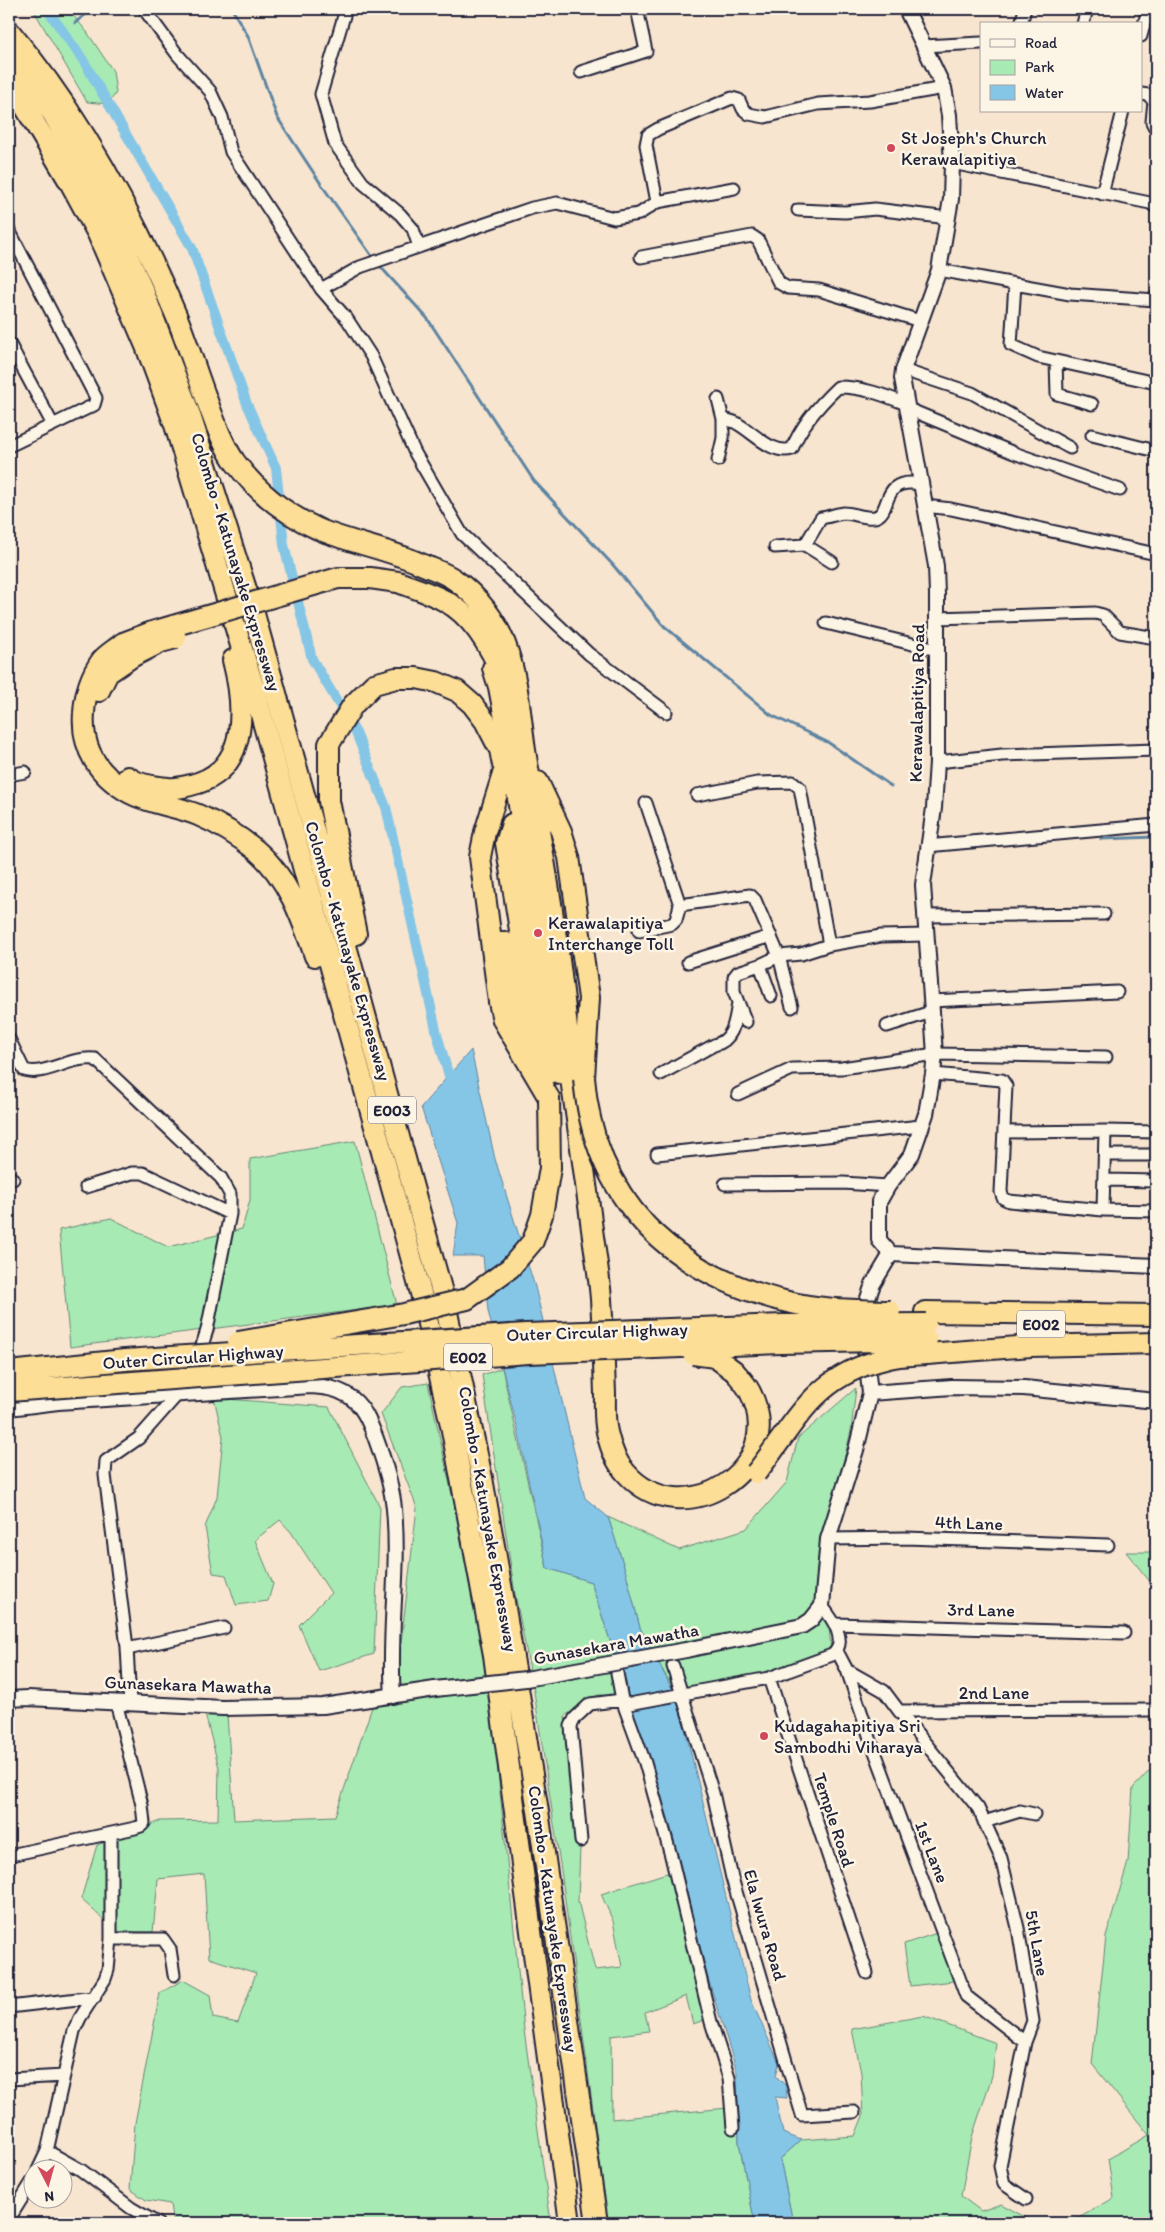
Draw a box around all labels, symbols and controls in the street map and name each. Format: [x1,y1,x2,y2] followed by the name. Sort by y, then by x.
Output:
[980,22,1142,112] legend
[1025,34,1058,52] text: Road
[1025,58,1055,76] text: Park
[1025,84,1064,102] text: Water
[901,127,1047,170] place label: St Joseph's Church Kerawalapitiya
[885,142,897,154] marker: St Joseph's Church Kerawalapitiya
[186,430,286,695] street label: Colombo - Katunayake Expressway
[905,623,929,783] street label: Kerawalapitiya Road
[300,818,396,1084] street label: Colombo - Katunayake Expressway
[548,912,674,955] place label: Kerawalapitiya Interchange Toll
[532,927,544,939] marker: Kerawalapitiya Interchange Toll
[368,1096,416,1124] road number: E003
[1017,1310,1065,1338] road number: E002
[506,1318,689,1346] street label: Outer Circular Highway
[102,1340,285,1374] street label: Outer Circular Highway
[444,1344,492,1370] road number: E002
[454,1384,522,1654] street label: Colombo - Katunayake Expressway
[935,1511,1003,1535] street label: 4th Lane
[947,1598,1015,1622] street label: 3rd Lane
[532,1619,700,1669] street label: Gunasekara Mawatha
[104,1671,272,1699] street label: Gunasekara Mawatha
[959,1682,1029,1704] street label: 2nd Lane
[774,1715,923,1758] place label: Kudagahapitiya Sri Sambodhi Viharaya
[758,1730,770,1742] marker: Kudagahapitiya Sri Sambodhi Viharaya
[808,1770,860,1870] street label: Temple Road
[523,1784,583,2054] street label: Colombo - Katunayake Expressway
[910,1818,954,1886] street label: 1st Lane
[739,1867,791,1983] street label: Ela Iwura Road
[1020,1908,1054,1978] street label: 5th Lane
[22,2160,72,2210] north arrow
[44,2187,55,2205] text: N

